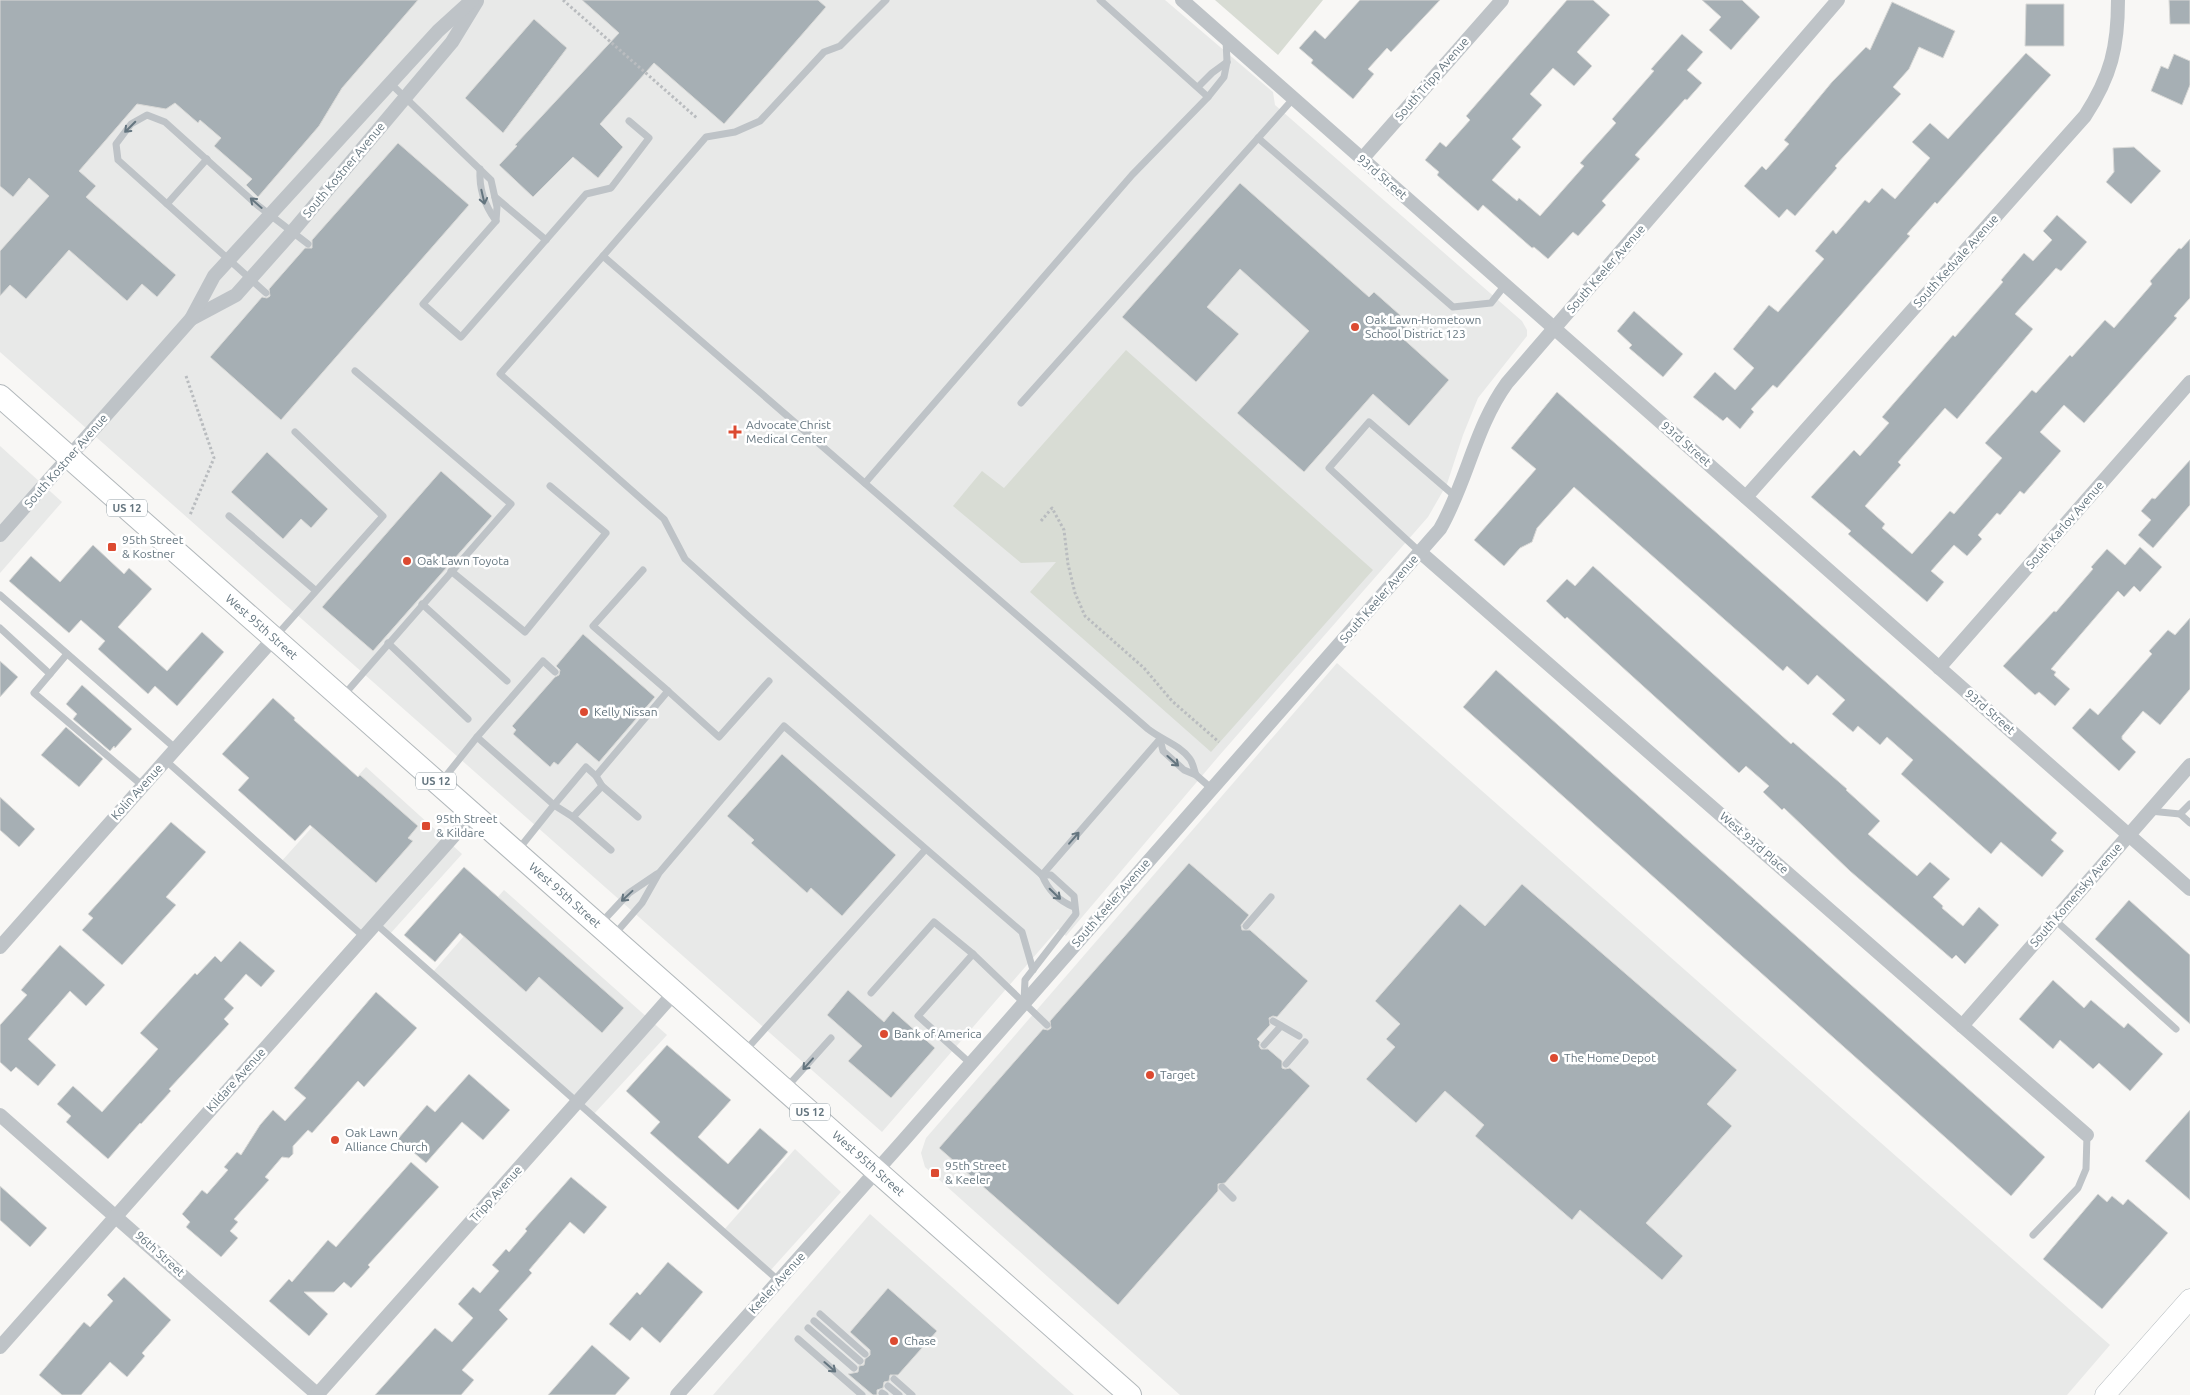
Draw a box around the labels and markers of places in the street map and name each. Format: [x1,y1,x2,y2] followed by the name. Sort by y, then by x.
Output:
[1365,313,1481,340] place label: Oak Lawn-Hometown School District 123
[1349,321,1361,333] marker: Oak Lawn-Hometown School District 123
[746,418,831,445] place label: Advocate Christ Medical Center
[728,425,742,439] marker: Advocate Christ Medical Center
[122,533,184,560] place label: 95th Street & Kostner
[106,541,118,553] marker: 95th Street & Kostner
[417,554,509,567] place label: Oak Lawn Toyota
[401,555,413,567] marker: Oak Lawn Toyota
[594,705,658,718] place label: Kelly Nissan
[578,706,590,718] marker: Kelly Nissan
[436,812,498,839] place label: 95th Street & Kildare
[420,820,432,832] marker: 95th Street & Kildare
[894,1027,982,1040] place label: Bank of America
[878,1028,890,1040] marker: Bank of America
[1564,1051,1656,1064] place label: The Home Depot
[1548,1052,1560,1064] marker: The Home Depot
[1160,1068,1195,1081] place label: Target
[1144,1069,1156,1081] marker: Target
[345,1126,428,1153] place label: Oak Lawn Alliance Church
[329,1134,341,1146] marker: Oak Lawn Alliance Church
[945,1159,1007,1186] place label: 95th Street & Keeler
[929,1167,941,1179] marker: 95th Street & Keeler
[904,1334,936,1347] place label: Chase
[888,1335,900,1347] marker: Chase

